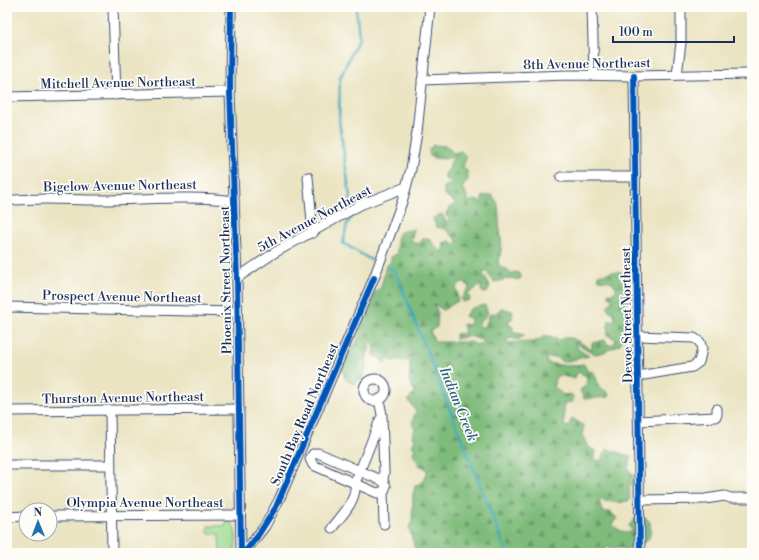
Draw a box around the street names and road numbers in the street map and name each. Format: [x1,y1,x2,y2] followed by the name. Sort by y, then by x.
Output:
[523,55,651,73] street label: 8th Avenue Northeast
[40,74,196,92] street label: Mitchell Avenue Northeast
[42,177,197,195] street label: Bigelow Avenue Northeast
[255,182,375,256] street label: 5th Avenue Northeast
[217,205,235,354] street label: Phoenix Street Northeast
[618,246,636,383] street label: Devoe Street Northeast
[42,288,202,306] street label: Prospect Avenue Northeast
[268,340,342,488] street label: South Bay Road Northeast
[42,389,205,407] street label: Thurston Avenue Northeast
[66,495,224,511] street label: Olympia Avenue Northeast

